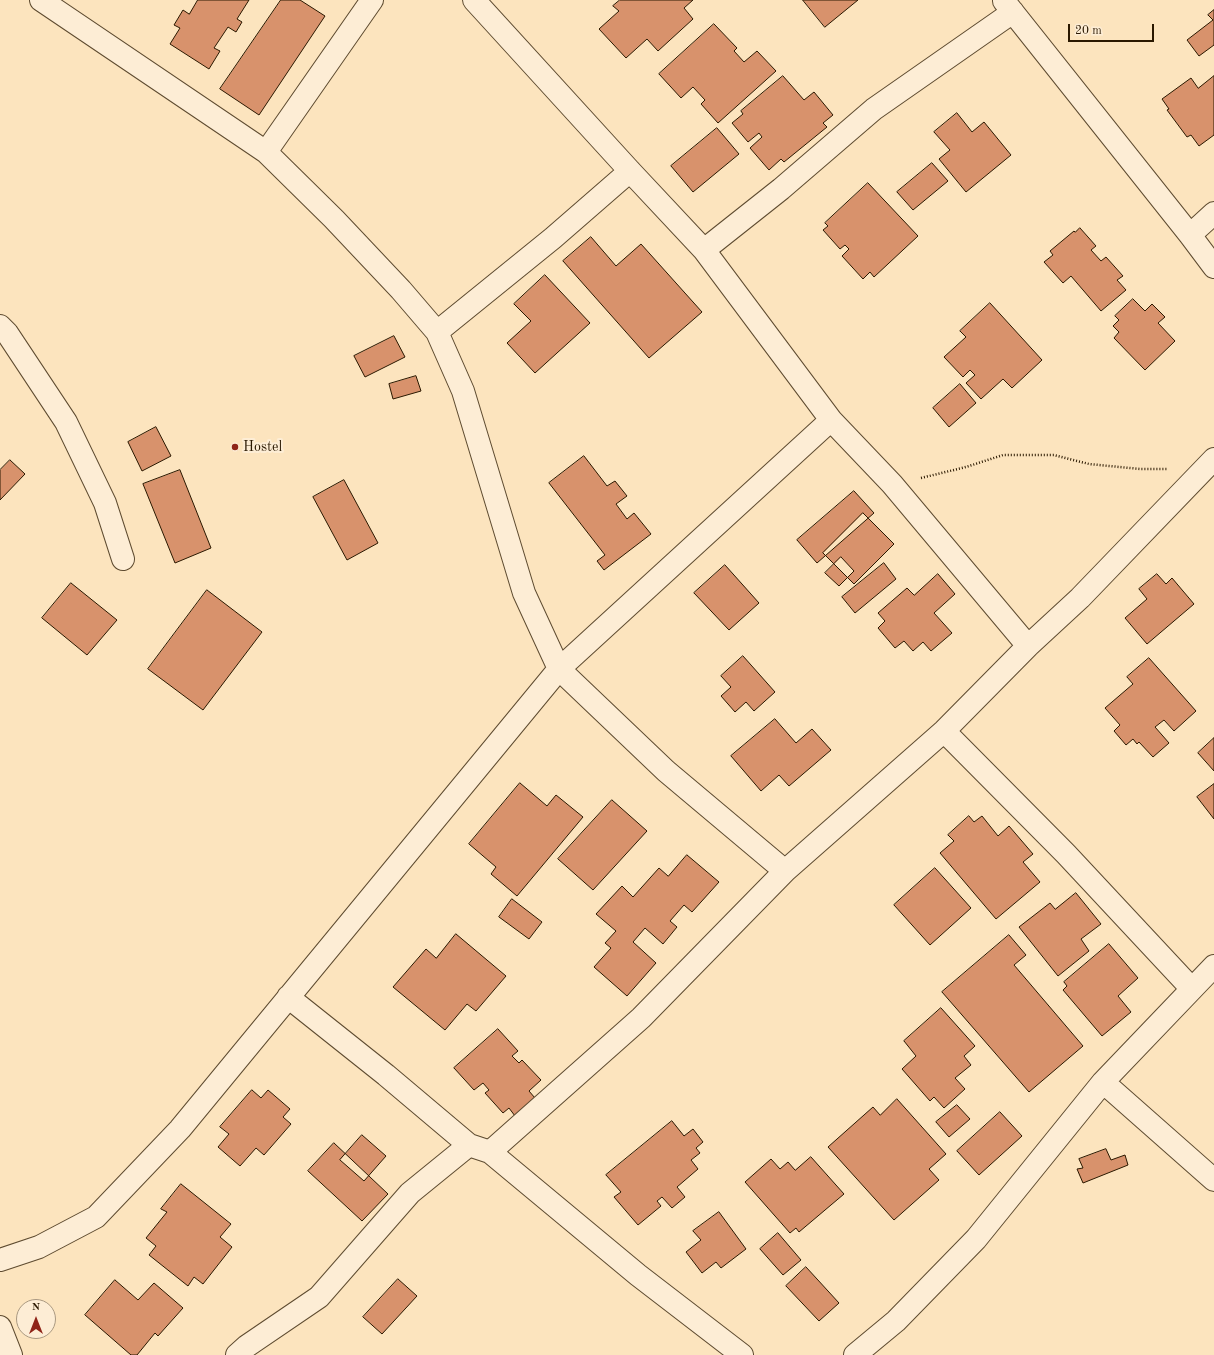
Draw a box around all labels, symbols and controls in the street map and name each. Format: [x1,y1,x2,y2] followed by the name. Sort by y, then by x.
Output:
[1070,16,1156,42] scale bar
[1075,25,1102,37] text: 20 m
[243,439,282,455] place label: Hostel
[230,442,240,452] marker: Hostel
[16,1299,56,1339] north arrow
[32,1302,40,1313] text: N

